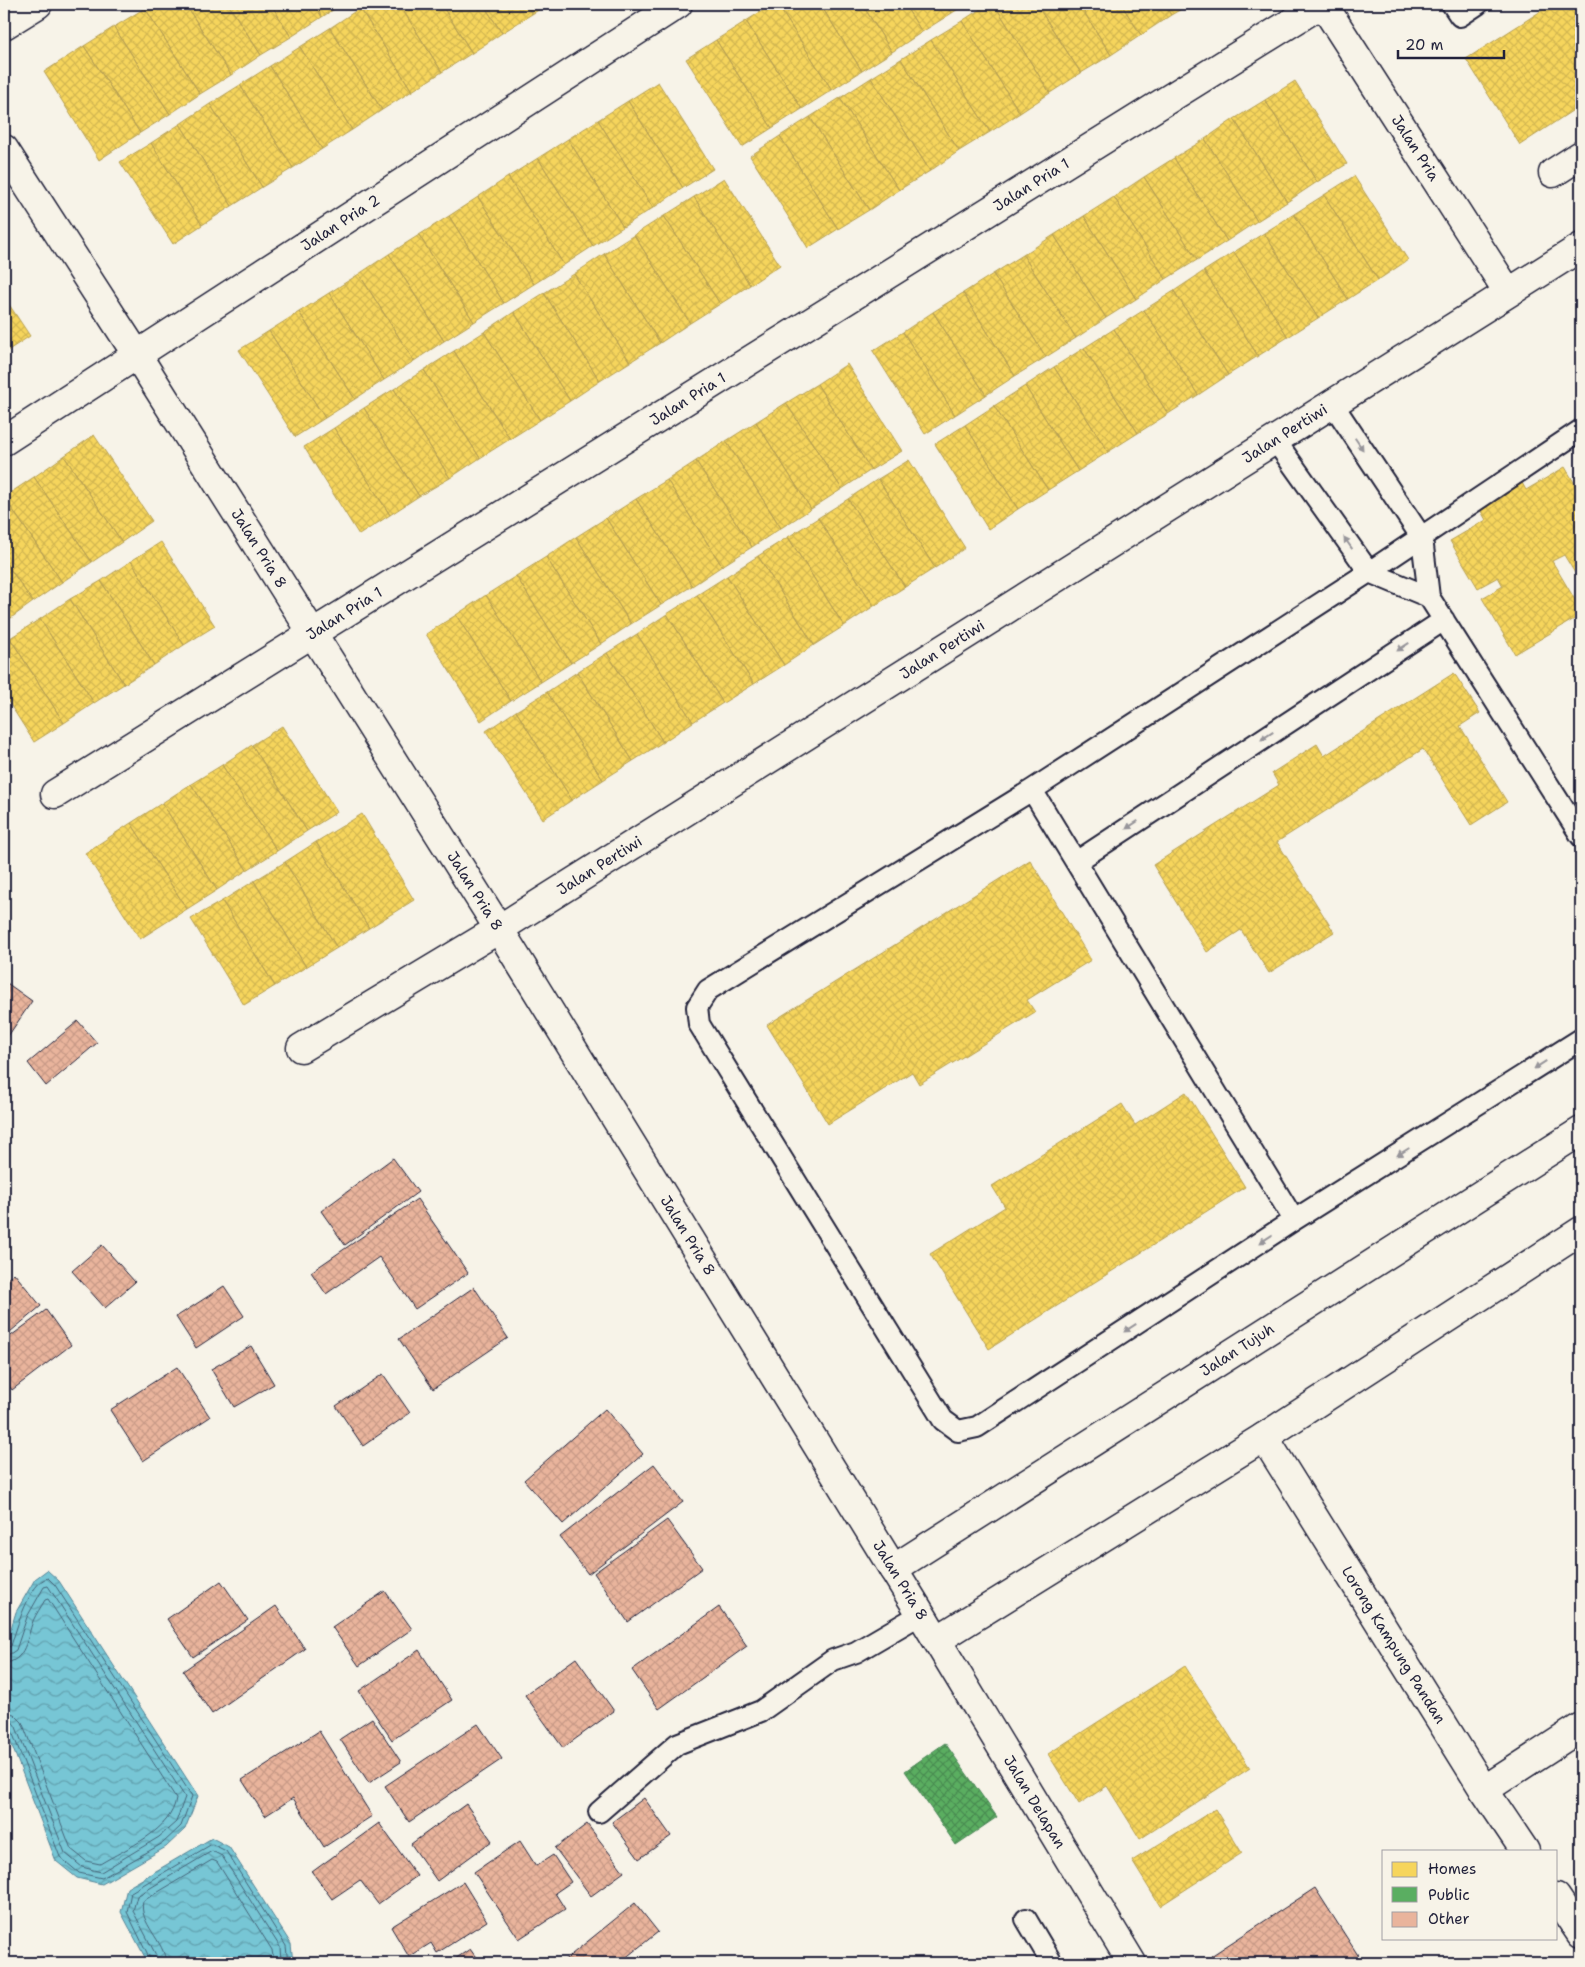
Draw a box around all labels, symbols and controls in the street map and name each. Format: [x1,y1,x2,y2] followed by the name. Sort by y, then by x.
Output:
[1398,28,1504,60] scale bar
[1405,35,1444,55] text: 20 m
[1387,111,1444,185] street label: Jalan Pria
[990,153,1073,216] street label: Jalan Pria 1
[297,190,384,256] street label: Jalan Pria 2
[646,368,730,430] street label: Jalan Pria 1
[1239,399,1331,468] street label: Jalan Pertiwi
[1354,437,1364,451] one-way arrow
[226,505,292,592] street label: Jalan Pria 8
[1343,536,1353,550] one-way arrow
[302,582,386,645] street label: Jalan Pria 1
[896,615,989,684] street label: Jalan Pertiwi
[1397,642,1410,652] one-way arrow
[1261,731,1274,741] one-way arrow
[1125,820,1138,830] one-way arrow
[553,831,646,900] street label: Jalan Pertiwi
[443,848,508,935] street label: Jalan Pria 8
[1534,1060,1547,1070] one-way arrow
[1396,1147,1409,1156] one-way arrow
[656,1192,720,1279] street label: Jalan Pria 8
[1259,1234,1272,1244] one-way arrow
[1196,1319,1278,1381] street label: Jalan Tujuh
[1123,1323,1136,1333] one-way arrow
[868,1537,933,1624] street label: Jalan Pria 8
[1337,1562,1450,1727] street label: Lorong Kampung Pandan
[999,1752,1070,1852] street label: Jalan Delapan
[1382,1850,1558,1940] legend
[1428,1859,1476,1879] text: Homes
[1428,1885,1470,1905] text: Public
[1428,1909,1470,1929] text: Other

